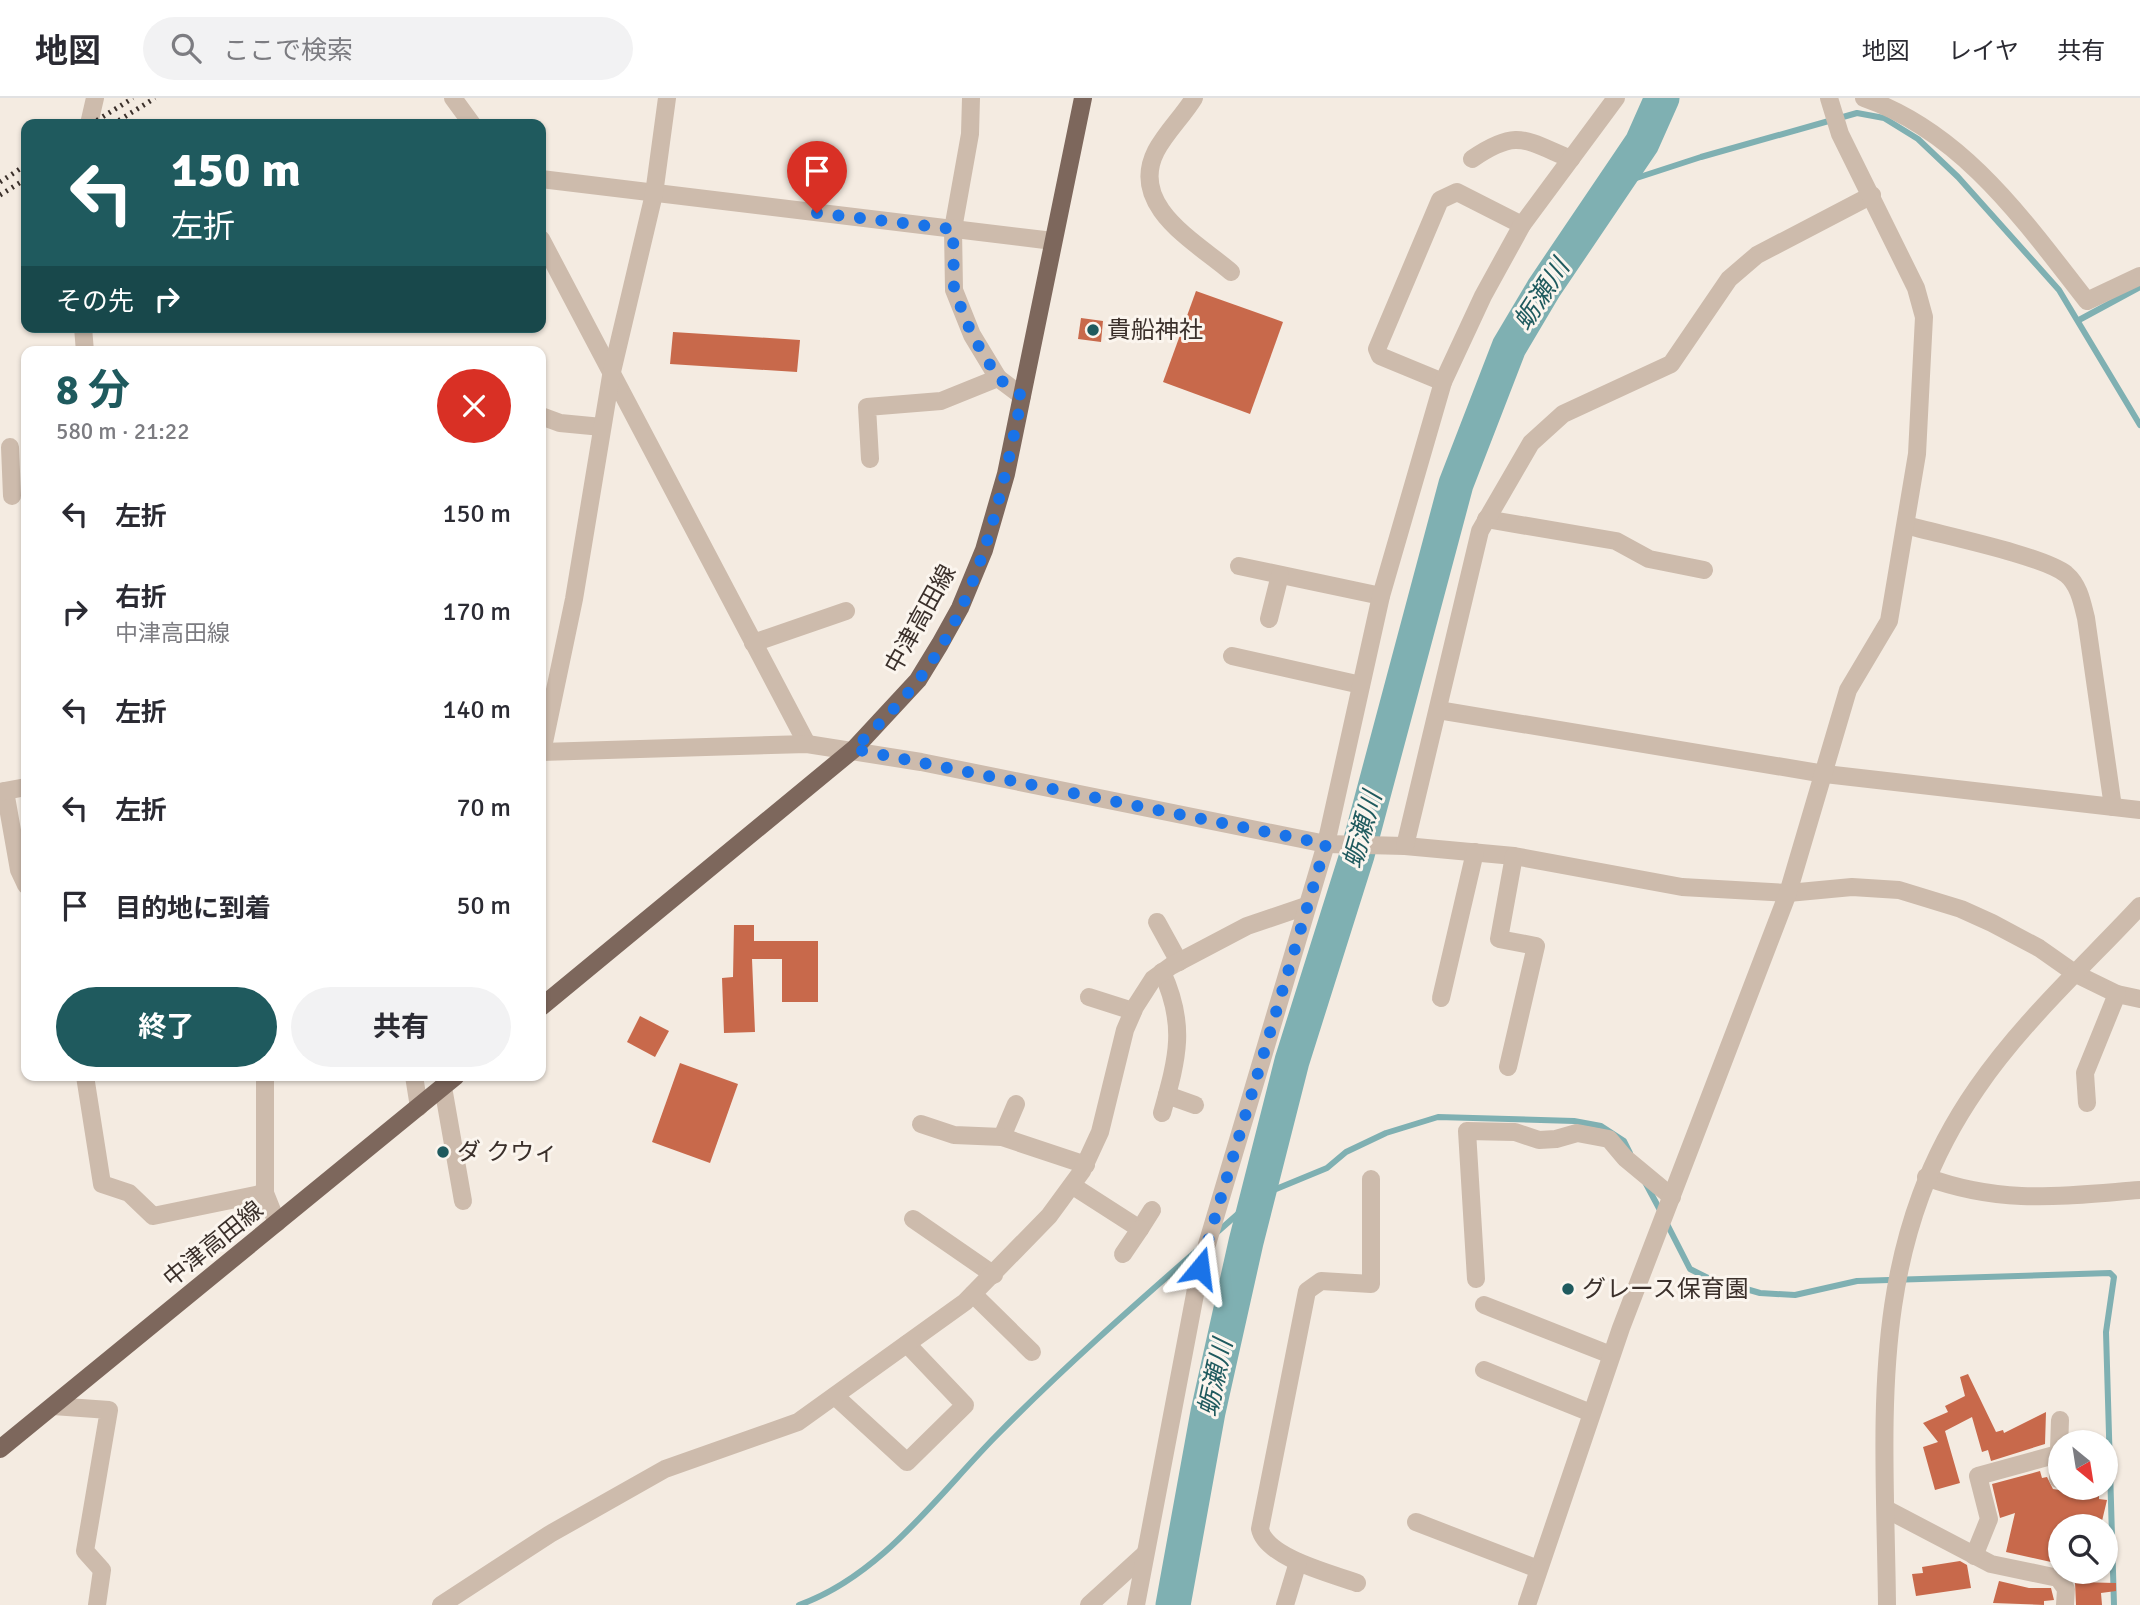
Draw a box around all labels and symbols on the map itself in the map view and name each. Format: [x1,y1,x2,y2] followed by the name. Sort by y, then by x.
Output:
[787,141,847,213] pin
[1507,251,1578,336] water label: 蛎瀬川
[1107,315,1203,345] place label: 貴船神社
[1085,322,1101,338] marker: 貴船神社
[878,559,962,679] street label: 中津高田線
[1337,785,1390,872] water label: 蛎瀬川
[457,1137,558,1167] place label: ダ クウィ
[435,1144,451,1160] marker: ダ クウィ
[157,1195,269,1293] street label: 中津高田線
[1163,1231,1237,1305] position arrow
[1582,1274,1749,1304] place label: グレース保育園
[1560,1281,1576,1297] marker: グレース保育園
[1192,1334,1240,1419] water label: 蛎瀬川
[2048,1430,2118,1500] north arrow

